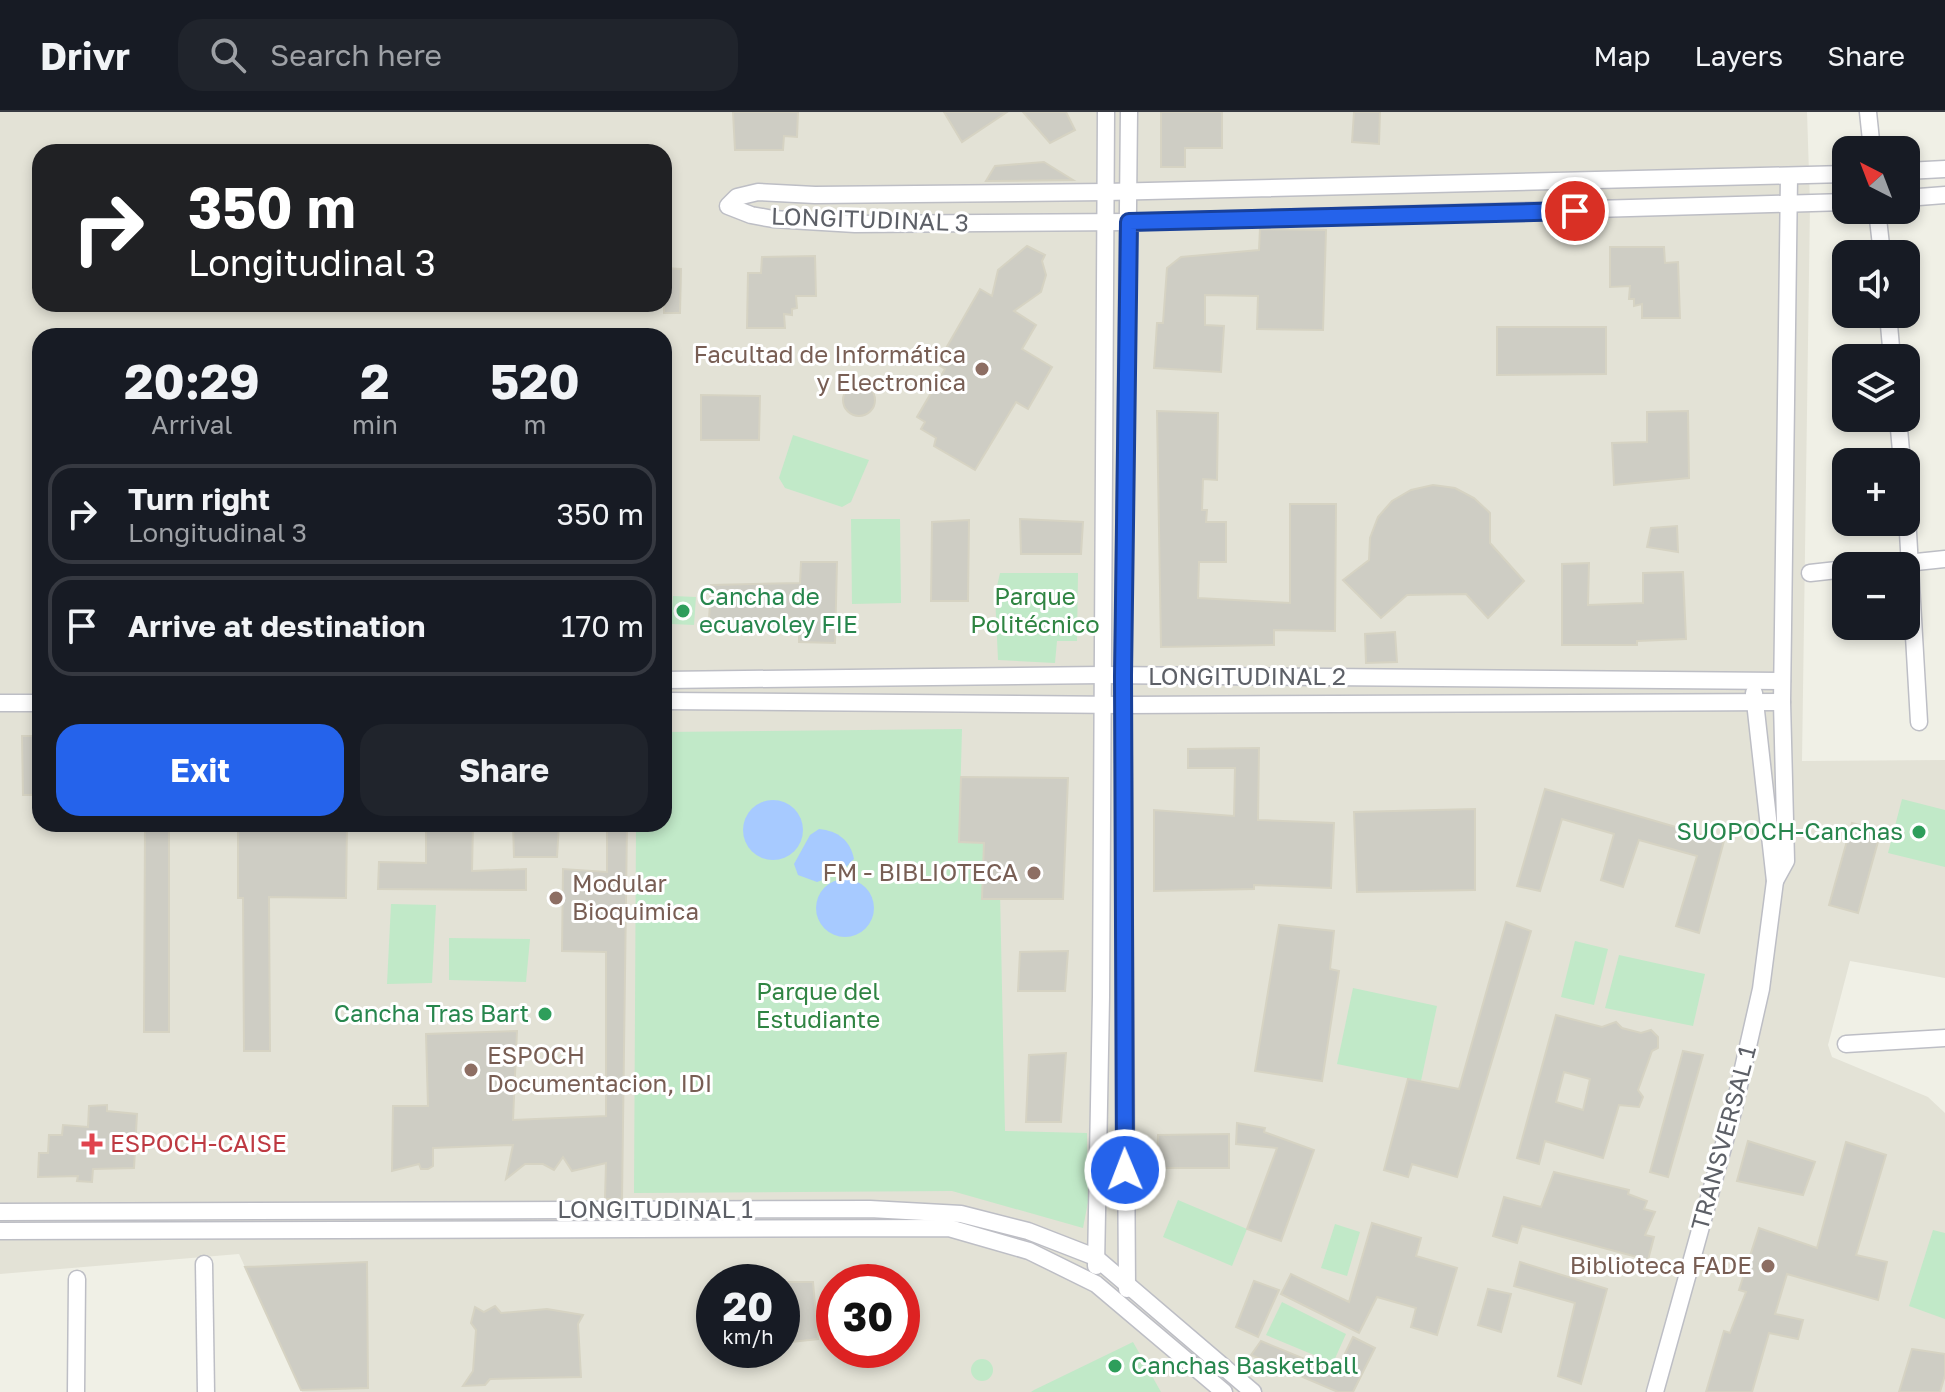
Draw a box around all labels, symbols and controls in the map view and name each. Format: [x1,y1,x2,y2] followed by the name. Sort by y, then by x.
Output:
[178,19,738,91] search box
[40,33,130,78] text: Drivr
[206,33,250,77] icon: search
[270,37,442,73] text: Search here
[1593,39,1651,72] text: Map
[1695,39,1783,72] text: Layers
[1827,39,1905,72] text: Share
[1832,136,1920,224] north arrow
[1832,136,1920,640] map controls
[188,173,356,240] text: 350 m
[56,176,160,280] icon: right
[1541,177,1609,245] pin
[1553,189,1597,233] icon: arrive
[771,201,969,236] street label: LONGITUDINAL 3
[1832,240,1920,328] button: sound
[188,241,436,284] text: Longitudinal 3
[693,339,966,396] place label: Facultad de Informática y Electronica
[1832,344,1920,432] button: layers
[124,352,260,410] text: 20:29
[360,352,390,410] text: 2
[490,352,580,410] text: 520
[973,360,991,378] marker: Facultad de Informática y Electronica
[151,409,233,440] text: Arrival
[352,409,398,440] text: min
[523,409,546,440] text: m
[1832,448,1920,536] button: +
[128,481,270,517] text: Turn right
[60,492,104,536] icon: right
[556,496,644,532] text: 350 m
[128,517,307,548] text: Longitudinal 3
[1832,552,1920,640] button: −
[699,581,858,638] place label: Cancha de ecuavoley FIE
[970,581,1100,638] park label: Parque Politécnico
[674,602,692,620] marker: Cancha de ecuavoley FIE
[60,604,104,648] icon: arrive
[128,608,425,644] text: Arrive at destination
[561,608,644,644] text: 170 m
[1148,661,1346,690] street label: LONGITUDINAL 2
[56,724,344,816] button: Exit
[360,724,648,816] button: Share
[1676,816,1903,845] place label: SUOPOCH-Canchas
[1910,823,1928,841] marker: SUOPOCH-Canchas
[822,857,1018,886] place label: FM - BIBLIOTECA
[1025,864,1043,882] marker: FM - BIBLIOTECA
[572,868,699,925] place label: Modular Bioquimica
[547,889,565,907] marker: Modular Bioquimica
[756,976,880,1033] park label: Parque del Estudiante
[334,998,529,1027] place label: Cancha Tras Bart
[536,1005,554,1023] marker: Cancha Tras Bart
[487,1040,712,1097] place label: ESPOCH Documentacion, IDI
[1684,1042,1761,1233] street label: TRANSVERSAL 1
[462,1061,480,1079] marker: ESPOCH Documentacion, IDI
[110,1128,287,1157] place label: ESPOCH-CAISE
[1083,1128,1167,1212] position arrow
[81,1133,103,1155] marker: ESPOCH-CAISE
[557,1194,753,1223] street label: LONGITUDINAL 1
[1570,1250,1752,1279] place label: Biblioteca FADE
[1759,1257,1777,1275] marker: Biblioteca FADE
[816,1264,920,1368] speed limit sign: 30
[723,1282,773,1330] text: 20
[723,1324,773,1348] text: km/h
[1131,1350,1358,1379] place label: Canchas Basketball
[1106,1357,1124,1375] marker: Canchas Basketball

